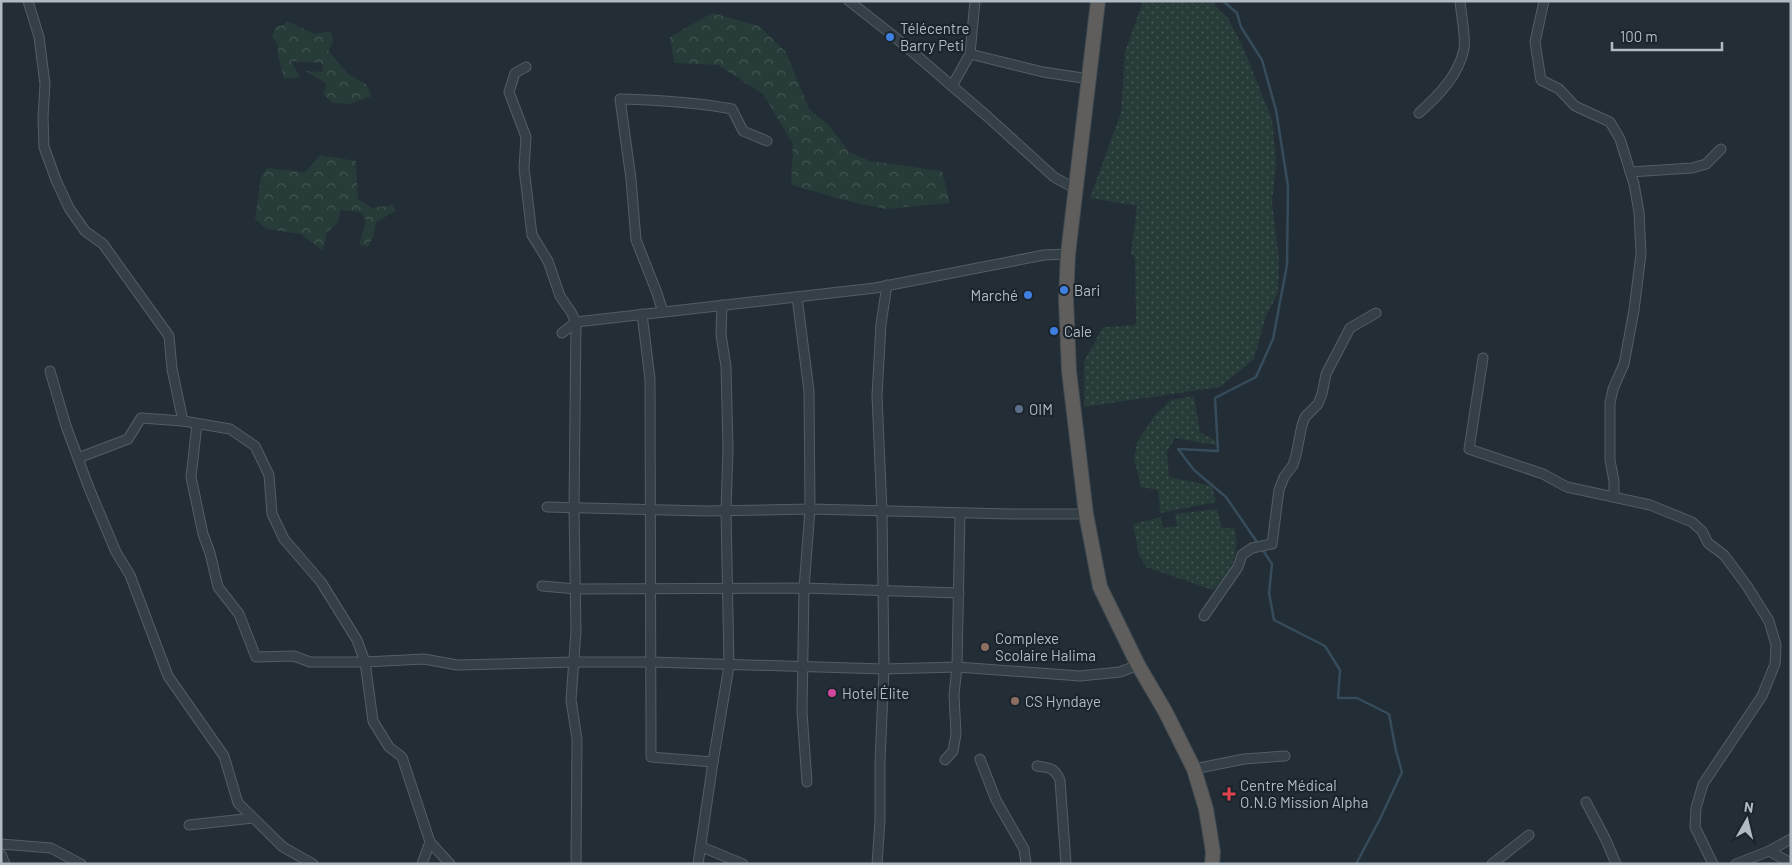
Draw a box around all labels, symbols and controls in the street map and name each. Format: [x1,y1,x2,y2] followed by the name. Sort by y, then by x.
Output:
[900,19,970,54] place label: Télécentre Barry Peti
[1612,20,1722,52] scale bar
[1620,27,1658,45] text: 100 m
[884,31,896,43] marker: Télécentre Barry Peti
[1074,281,1100,299] place label: Bari
[1058,284,1070,296] marker: Bari
[970,286,1018,304] place label: Marché
[1022,289,1034,301] marker: Marché
[1064,322,1092,340] place label: Cale
[1048,325,1060,337] marker: Cale
[1029,400,1053,418] place label: OIM
[1013,403,1025,415] marker: OIM
[995,629,1096,664] place label: Complexe Scolaire Halima
[979,641,991,653] marker: Complexe Scolaire Halima
[842,684,909,702] place label: Hotel Élite
[826,687,838,699] marker: Hotel Élite
[1025,692,1101,710] place label: CS Hyndaye
[1009,695,1021,707] marker: CS Hyndaye
[1240,776,1368,811] place label: Centre Médical O.N.G Mission Alpha
[1222,787,1236,801] marker: Centre Médical O.N.G Mission Alpha
[1722,795,1772,845] north arrow
[1743,798,1755,816] text: N

